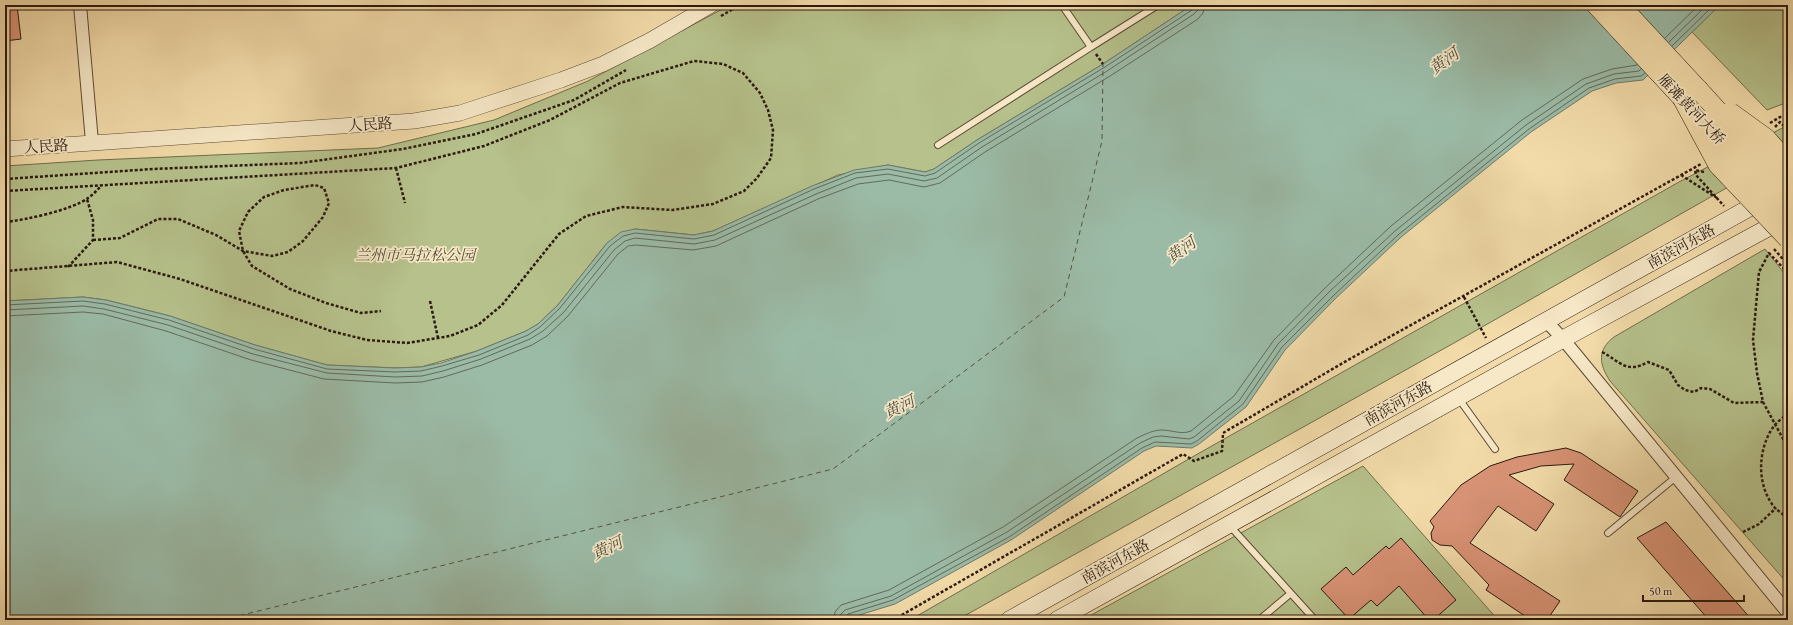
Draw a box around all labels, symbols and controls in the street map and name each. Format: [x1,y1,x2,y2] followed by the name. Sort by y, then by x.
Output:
[1425,41,1466,79] water label: 黄河
[1654,70,1730,148] street label: 雁滩黄河大桥
[347,113,393,135] street label: 人民路
[23,135,69,157] street label: 人民路
[1644,220,1718,272] street label: 南滨河东路
[1162,230,1203,268] water label: 黄河
[355,245,477,264] park label: 兰州市马拉松公园
[1361,377,1435,429] street label: 南滨河东路
[880,389,921,423] water label: 黄河
[588,530,629,564] water label: 黄河
[1078,535,1152,587] street label: 南滨河东路
[1643,577,1744,603] scale bar
[1649,583,1673,599] text: 50 m

